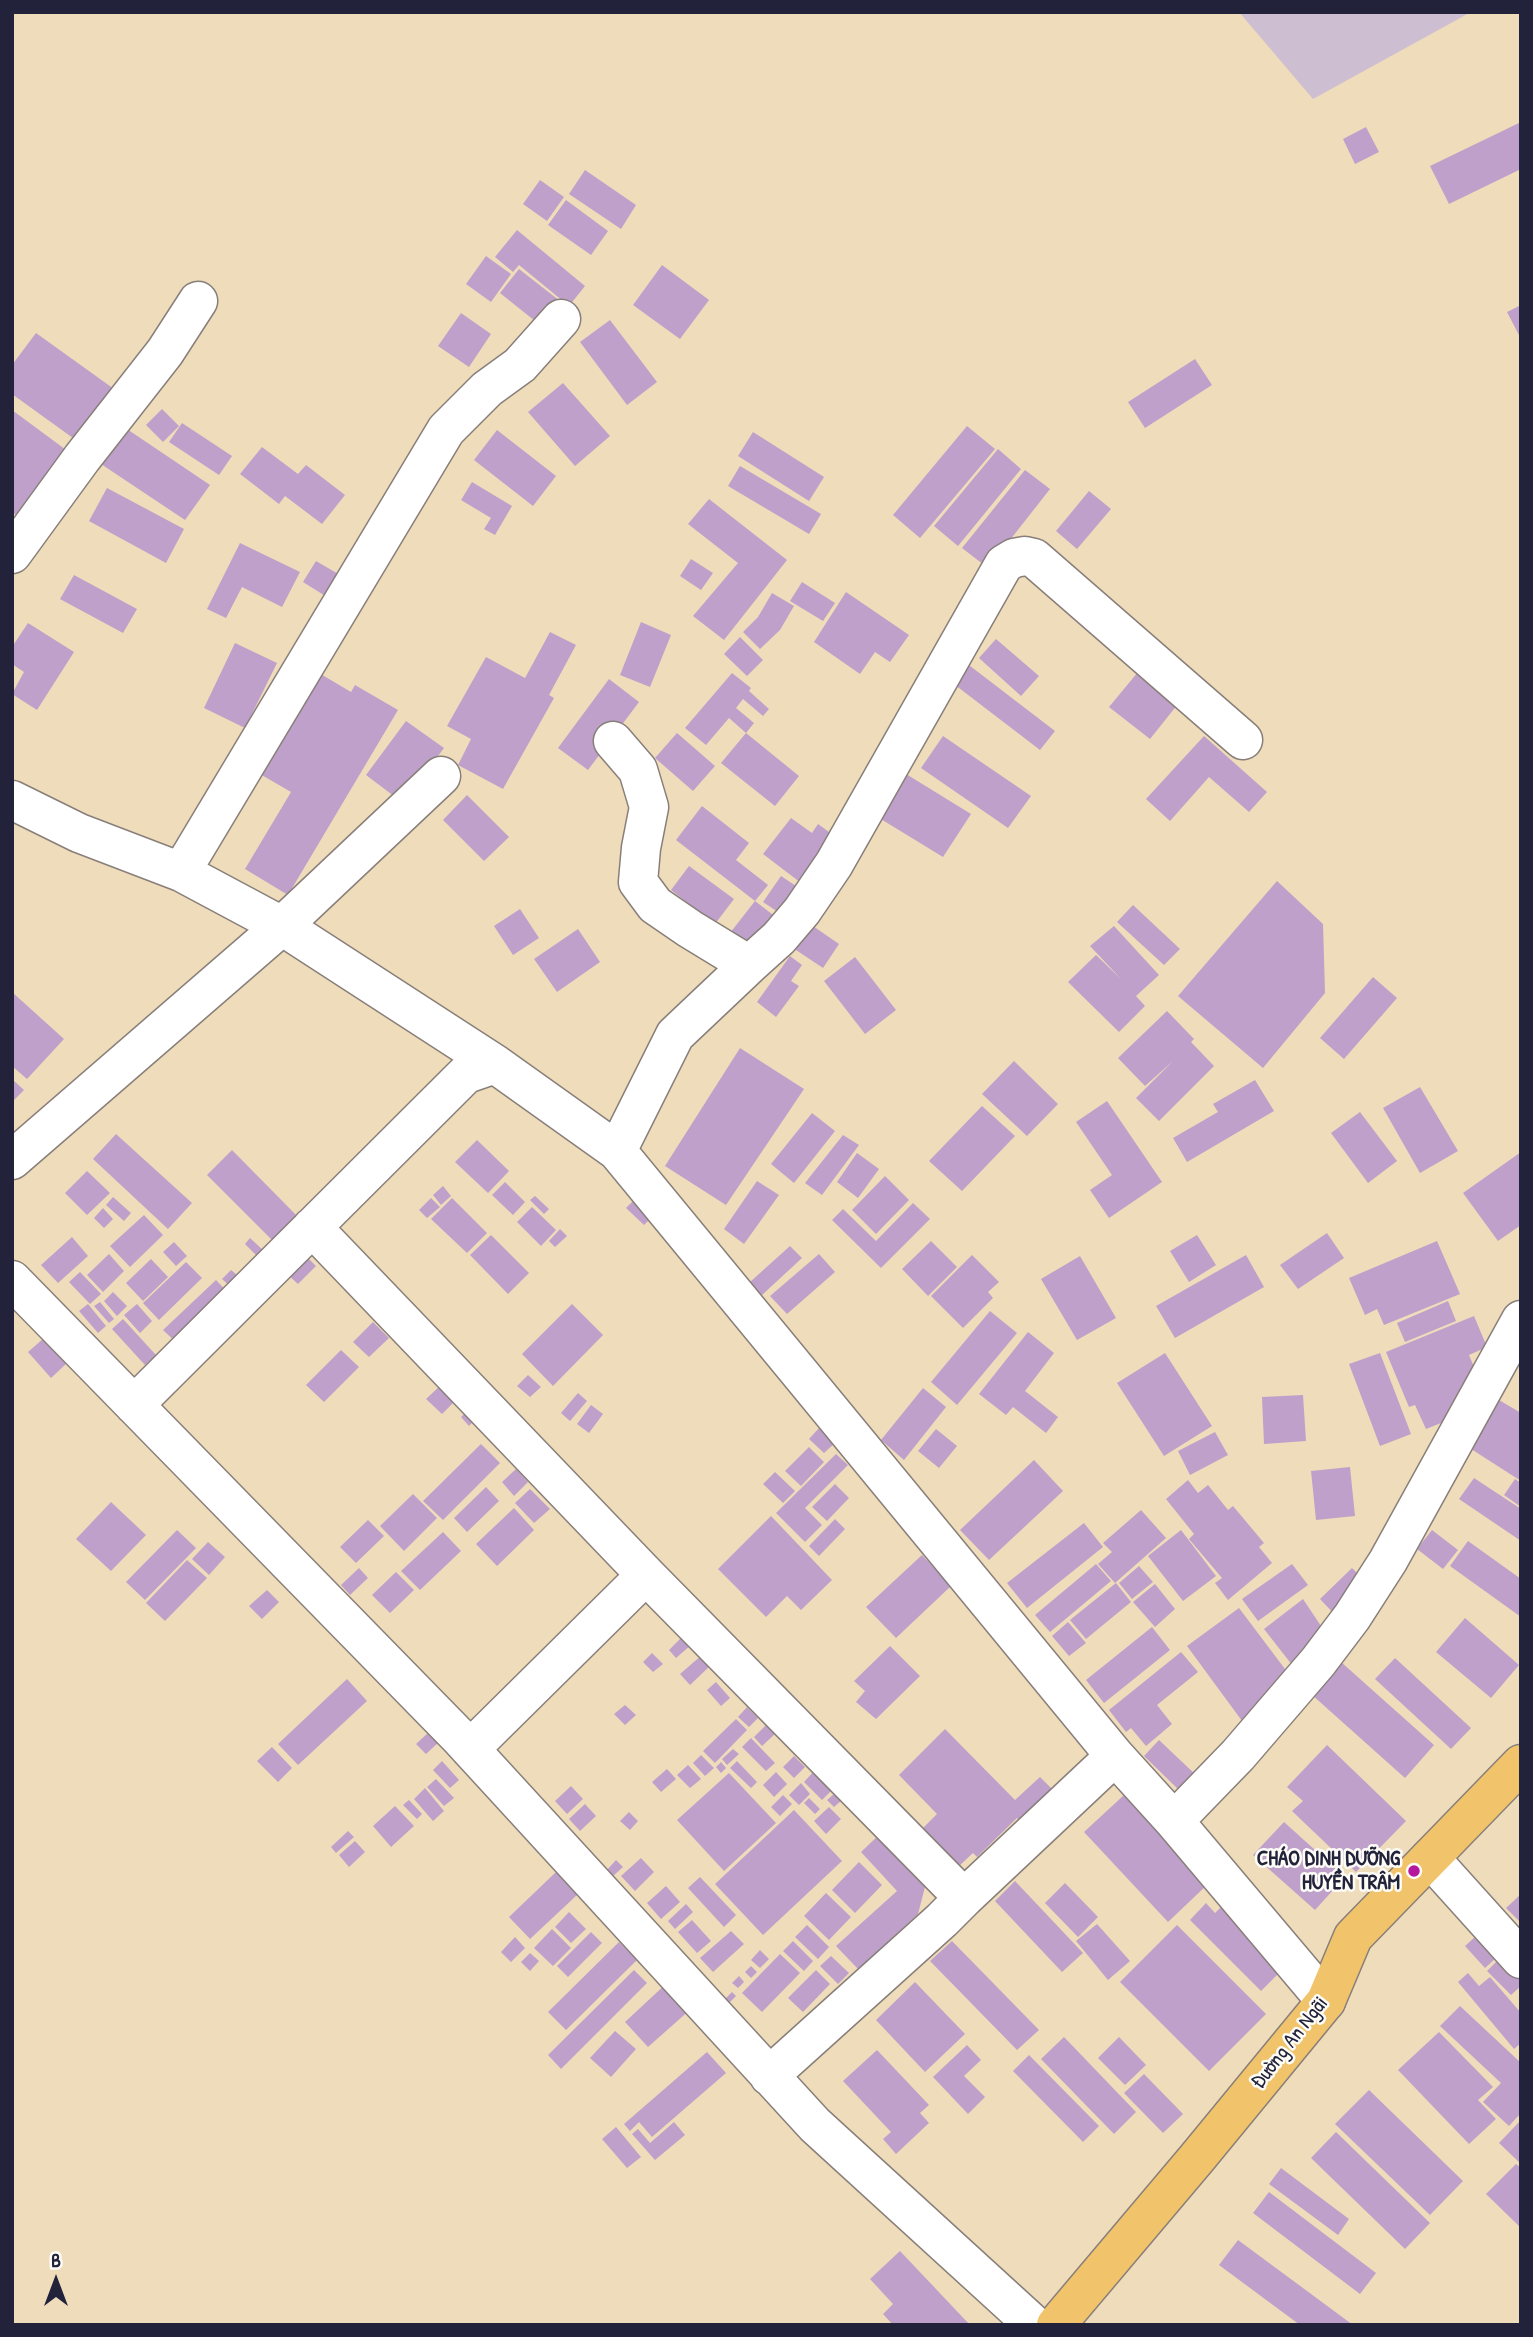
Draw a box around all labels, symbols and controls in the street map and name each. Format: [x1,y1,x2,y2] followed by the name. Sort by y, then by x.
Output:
[1257,1846,1400,1896] place label: CHÁO DINH DƯỠNG HUYỀN TRÂM
[1406,1863,1422,1879] marker: CHÁO DINH DƯỠNG HUYỀN TRÂM
[1246,1992,1334,2094] street label: Đường An Ngãi
[21,2246,91,2316] north arrow
[51,2247,61,2273] text: B

